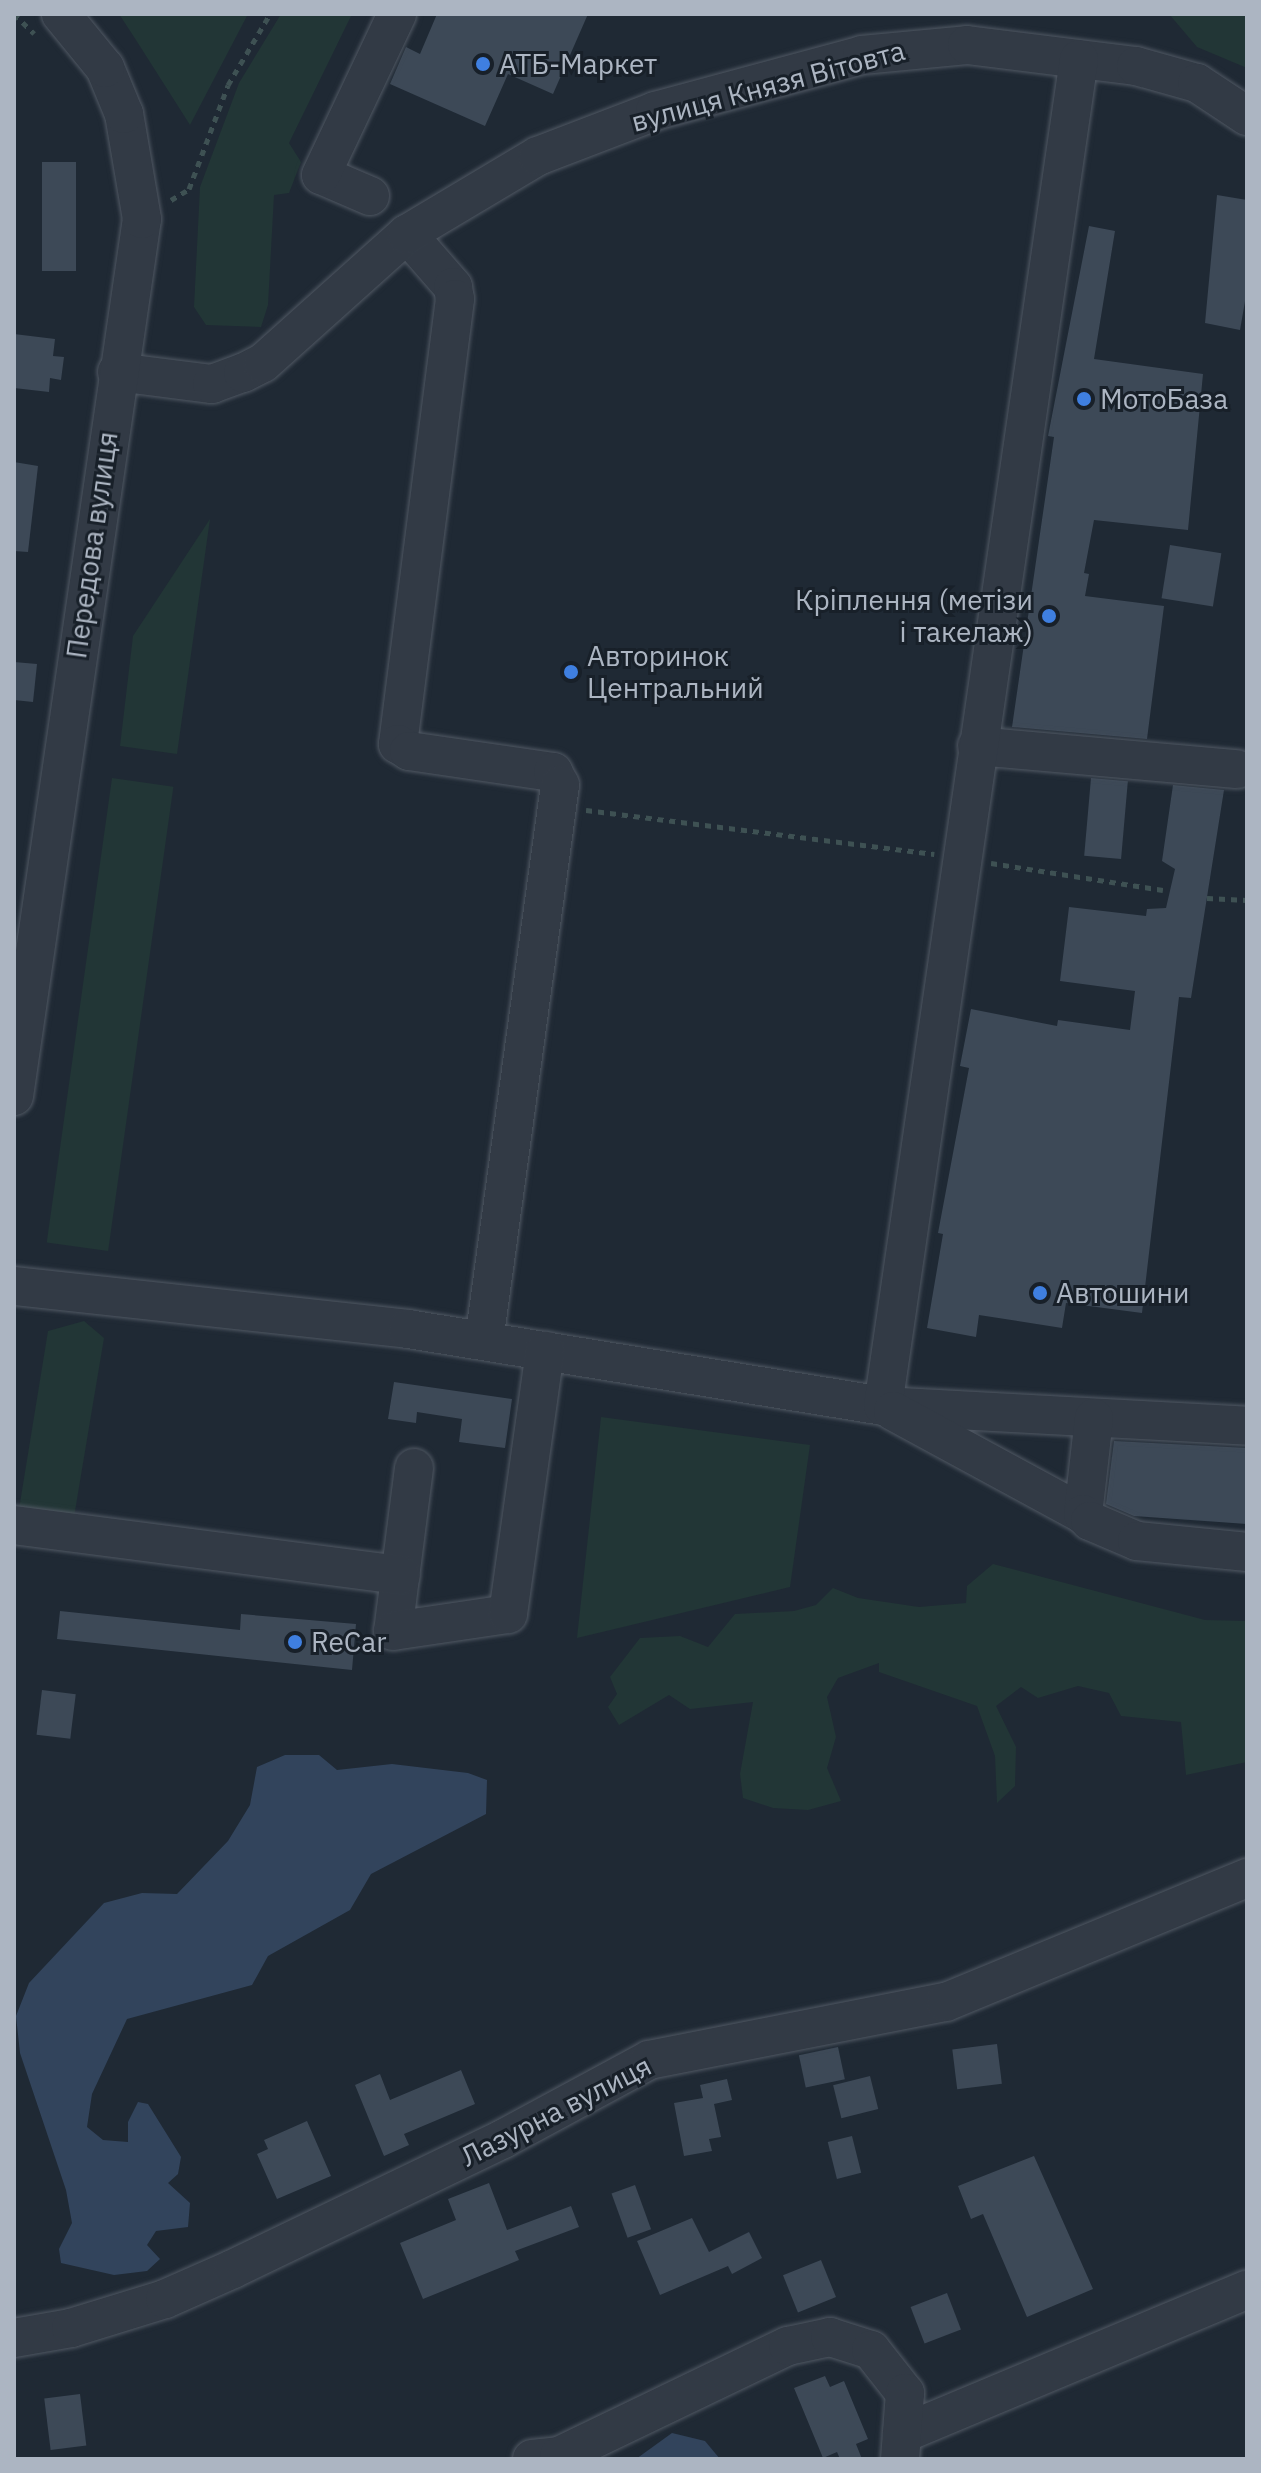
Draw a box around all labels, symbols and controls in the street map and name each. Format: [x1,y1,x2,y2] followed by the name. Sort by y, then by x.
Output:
[628,33,908,139] street label: вулиця Князя Вітовта
[499,47,657,81] place label: АТБ-Маркет
[474,55,492,73] marker: АТБ-Маркет
[1100,382,1228,416] place label: МотоБаза
[1075,390,1093,408] marker: МотоБаза
[59,429,125,661] street label: Передова вулиця
[795,583,1033,649] place label: Кріплення (метізи і такелаж)
[1040,607,1058,625] marker: Кріплення (метізи і такелаж)
[587,639,764,705] place label: Авторинок Центральний
[562,663,580,681] marker: Авторинок Центральний
[1056,1276,1190,1310] place label: Автошини
[1031,1284,1049,1302] marker: Автошини
[311,1625,386,1659] place label: ReCar
[286,1633,304,1651] marker: ReCar
[455,2049,657,2173] street label: Лазурна вулиця

